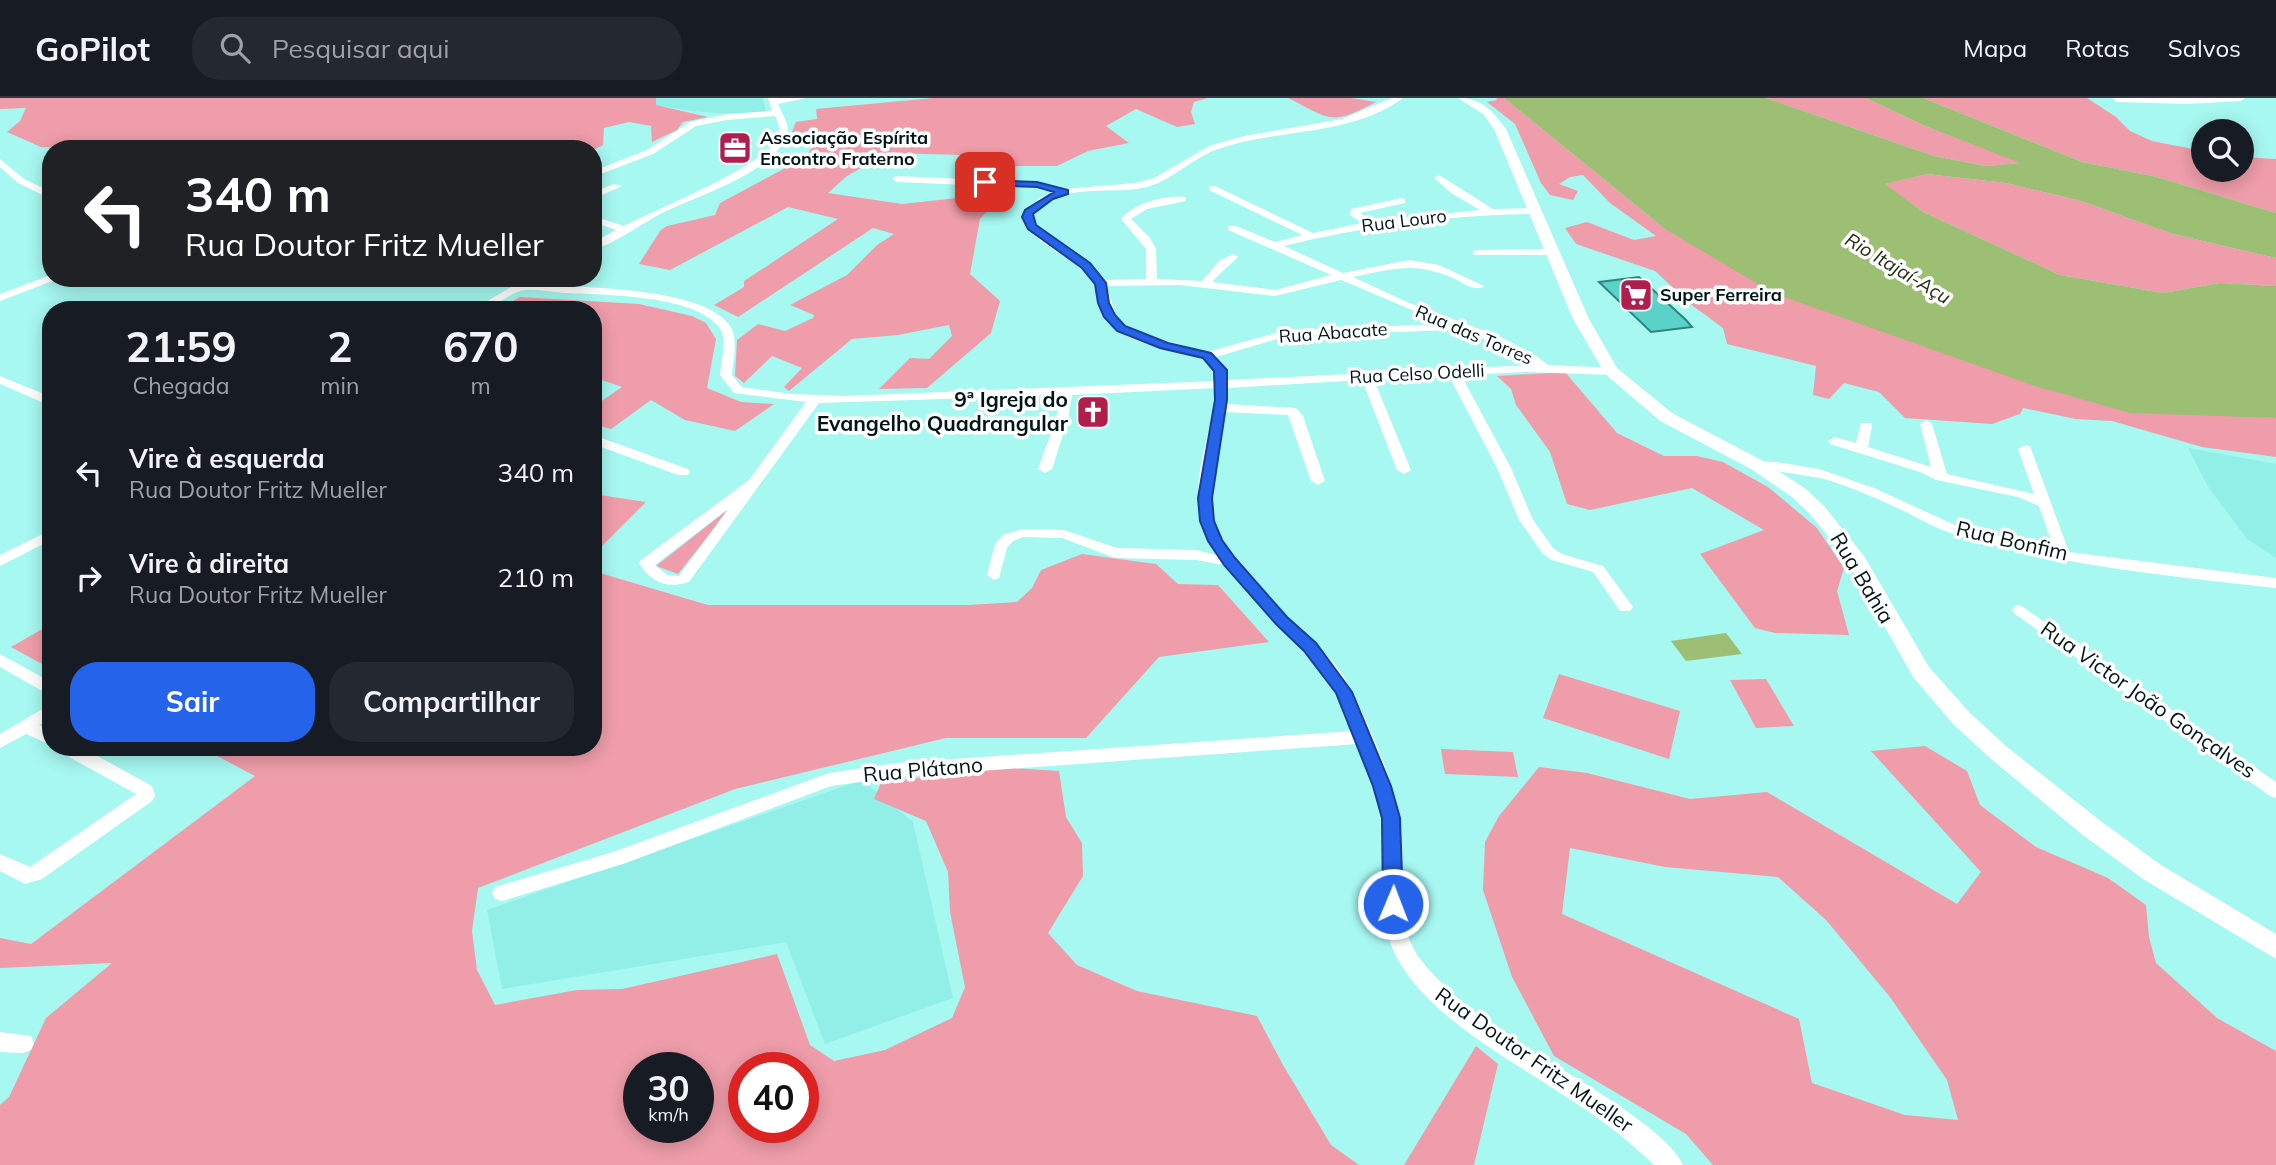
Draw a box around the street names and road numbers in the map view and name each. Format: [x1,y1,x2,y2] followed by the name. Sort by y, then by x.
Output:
[1360,204,1448,237] street label: Rua Louro
[1412,300,1536,370] street label: Rua das Torres
[1278,317,1388,348] street label: Rua Abacate
[1349,358,1485,389] street label: Rua Celso Odelli
[1954,515,2071,565] street label: Rua Bonfim
[1826,527,1900,628] street label: Rua Bahia
[2036,615,2261,783] street label: Rua Victor João Gonçalves
[862,751,984,787] street label: Rua Plátano
[1431,981,1639,1138] street label: Rua Doutor Fritz Mueller

